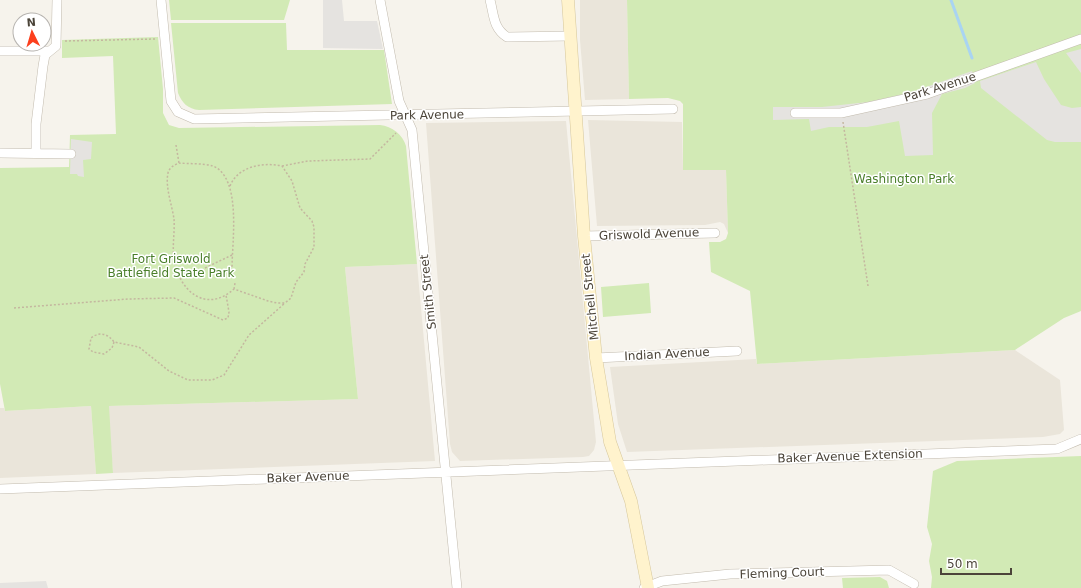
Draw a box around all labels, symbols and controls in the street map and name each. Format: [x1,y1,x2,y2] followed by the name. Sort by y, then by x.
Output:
[12,12,52,52] north arrow
[26,16,36,29] text: N
[902,69,978,105] street label: Park Avenue
[390,107,464,123] street label: Park Avenue
[854,172,954,186] park label: Washington Park
[599,225,699,243] street label: Griswold Avenue
[108,252,235,280] park label: Fort Griswold Battlefield State Park
[578,253,602,341] street label: Mitchell Street
[417,254,439,330] street label: Smith Street
[624,345,710,363] street label: Indian Avenue
[777,446,923,466] street label: Baker Avenue Extension
[266,469,350,485] street label: Baker Avenue
[941,550,1011,576] scale bar
[947,557,978,571] text: 50 m
[739,565,825,581] street label: Fleming Court

